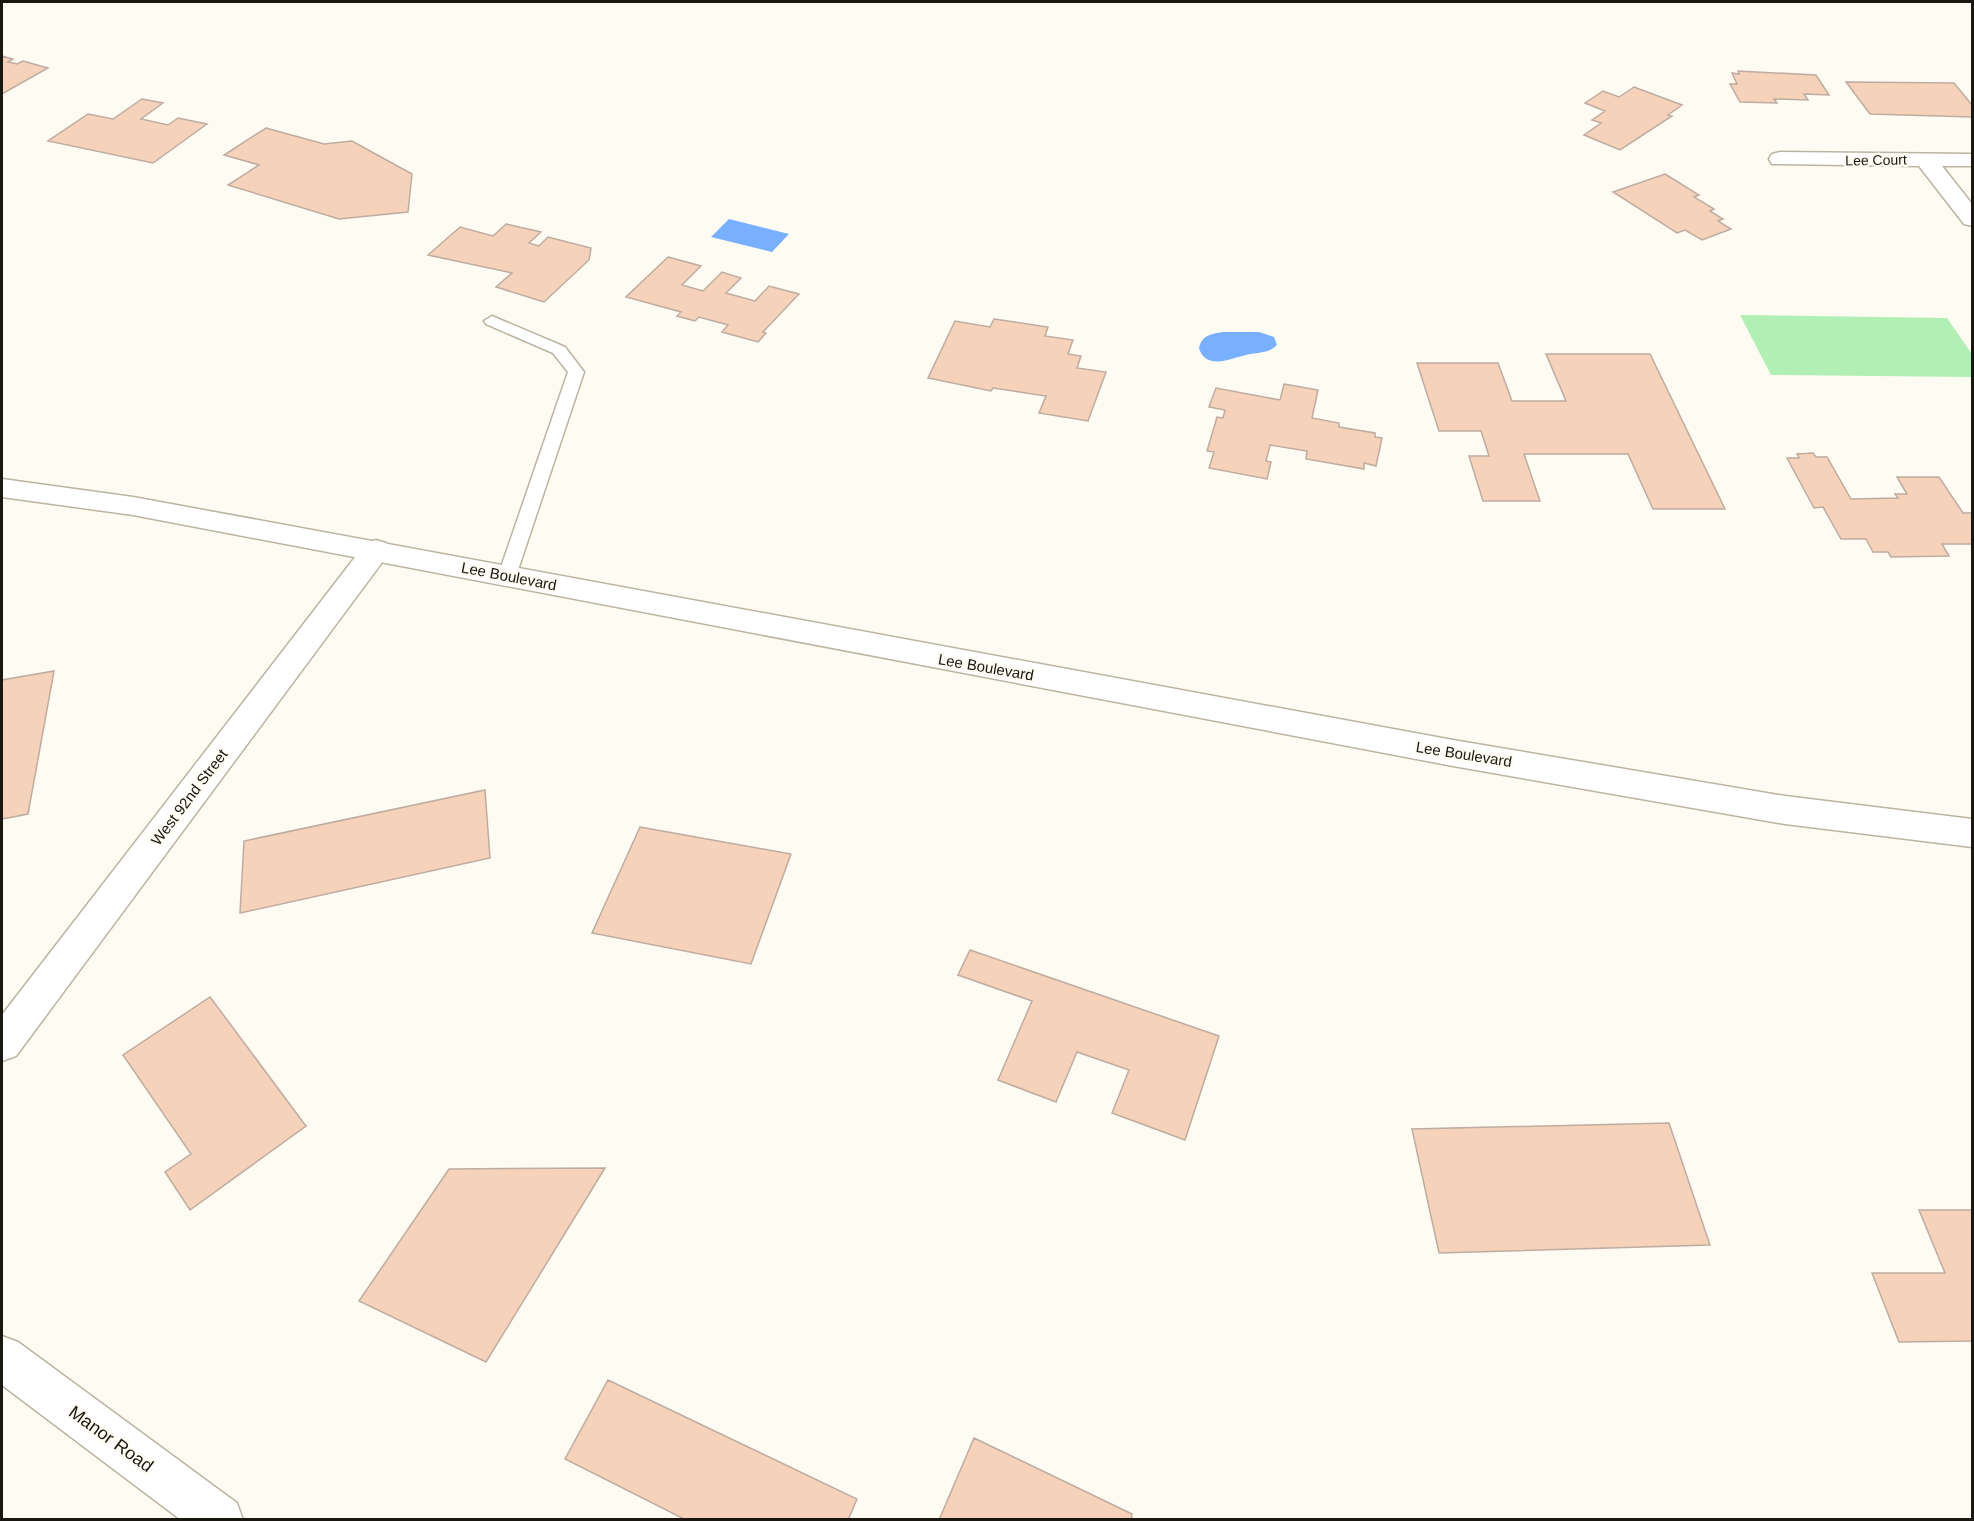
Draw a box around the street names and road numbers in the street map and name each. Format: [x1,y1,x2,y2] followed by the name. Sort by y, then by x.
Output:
[1845,151,1907,169] street label: Lee Court
[460,558,558,594] street label: Lee Boulevard
[937,650,1035,684] street label: Lee Boulevard
[1415,738,1513,770] street label: Lee Boulevard
[147,745,231,848] street label: West 92nd Street
[65,1402,157,1476] street label: Manor Road

